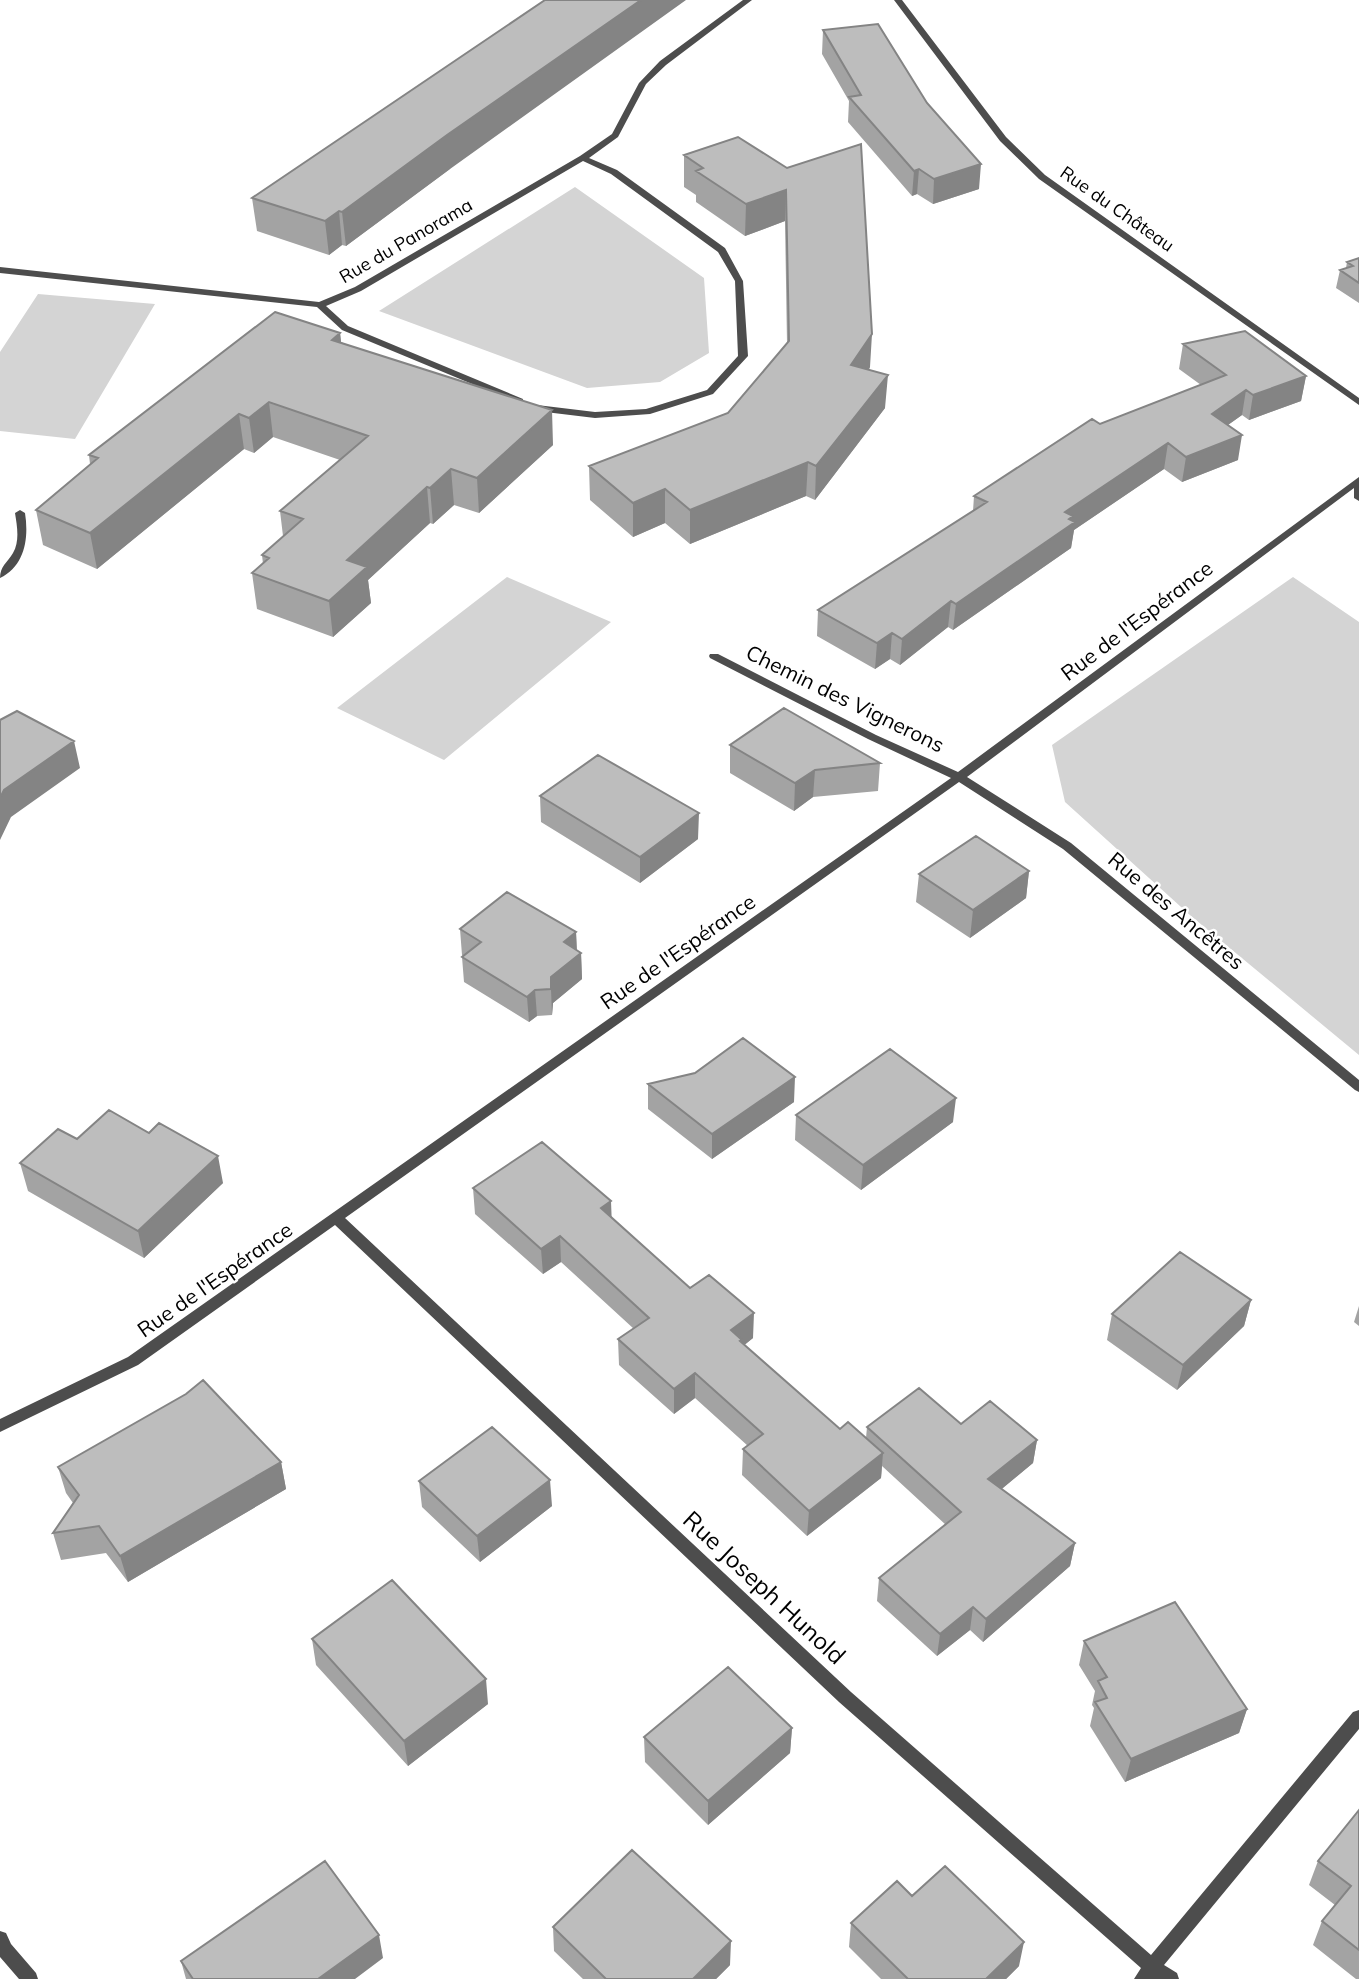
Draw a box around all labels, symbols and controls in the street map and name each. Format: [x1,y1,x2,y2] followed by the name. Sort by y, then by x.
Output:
[1056,161,1179,256] street label: Rue du Château
[335,193,476,288] street label: Rue du Panorama
[1055,555,1217,686] street label: Rue de l'Espérance
[742,639,949,757] street label: Chemin des Vignerons
[1103,846,1250,975] street label: Rue des Ancêtres
[595,888,760,1014] street label: Rue de l'Espérance
[132,1216,297,1342] street label: Rue de l'Espérance
[677,1504,852,1670] street label: Rue Joseph Hunold

